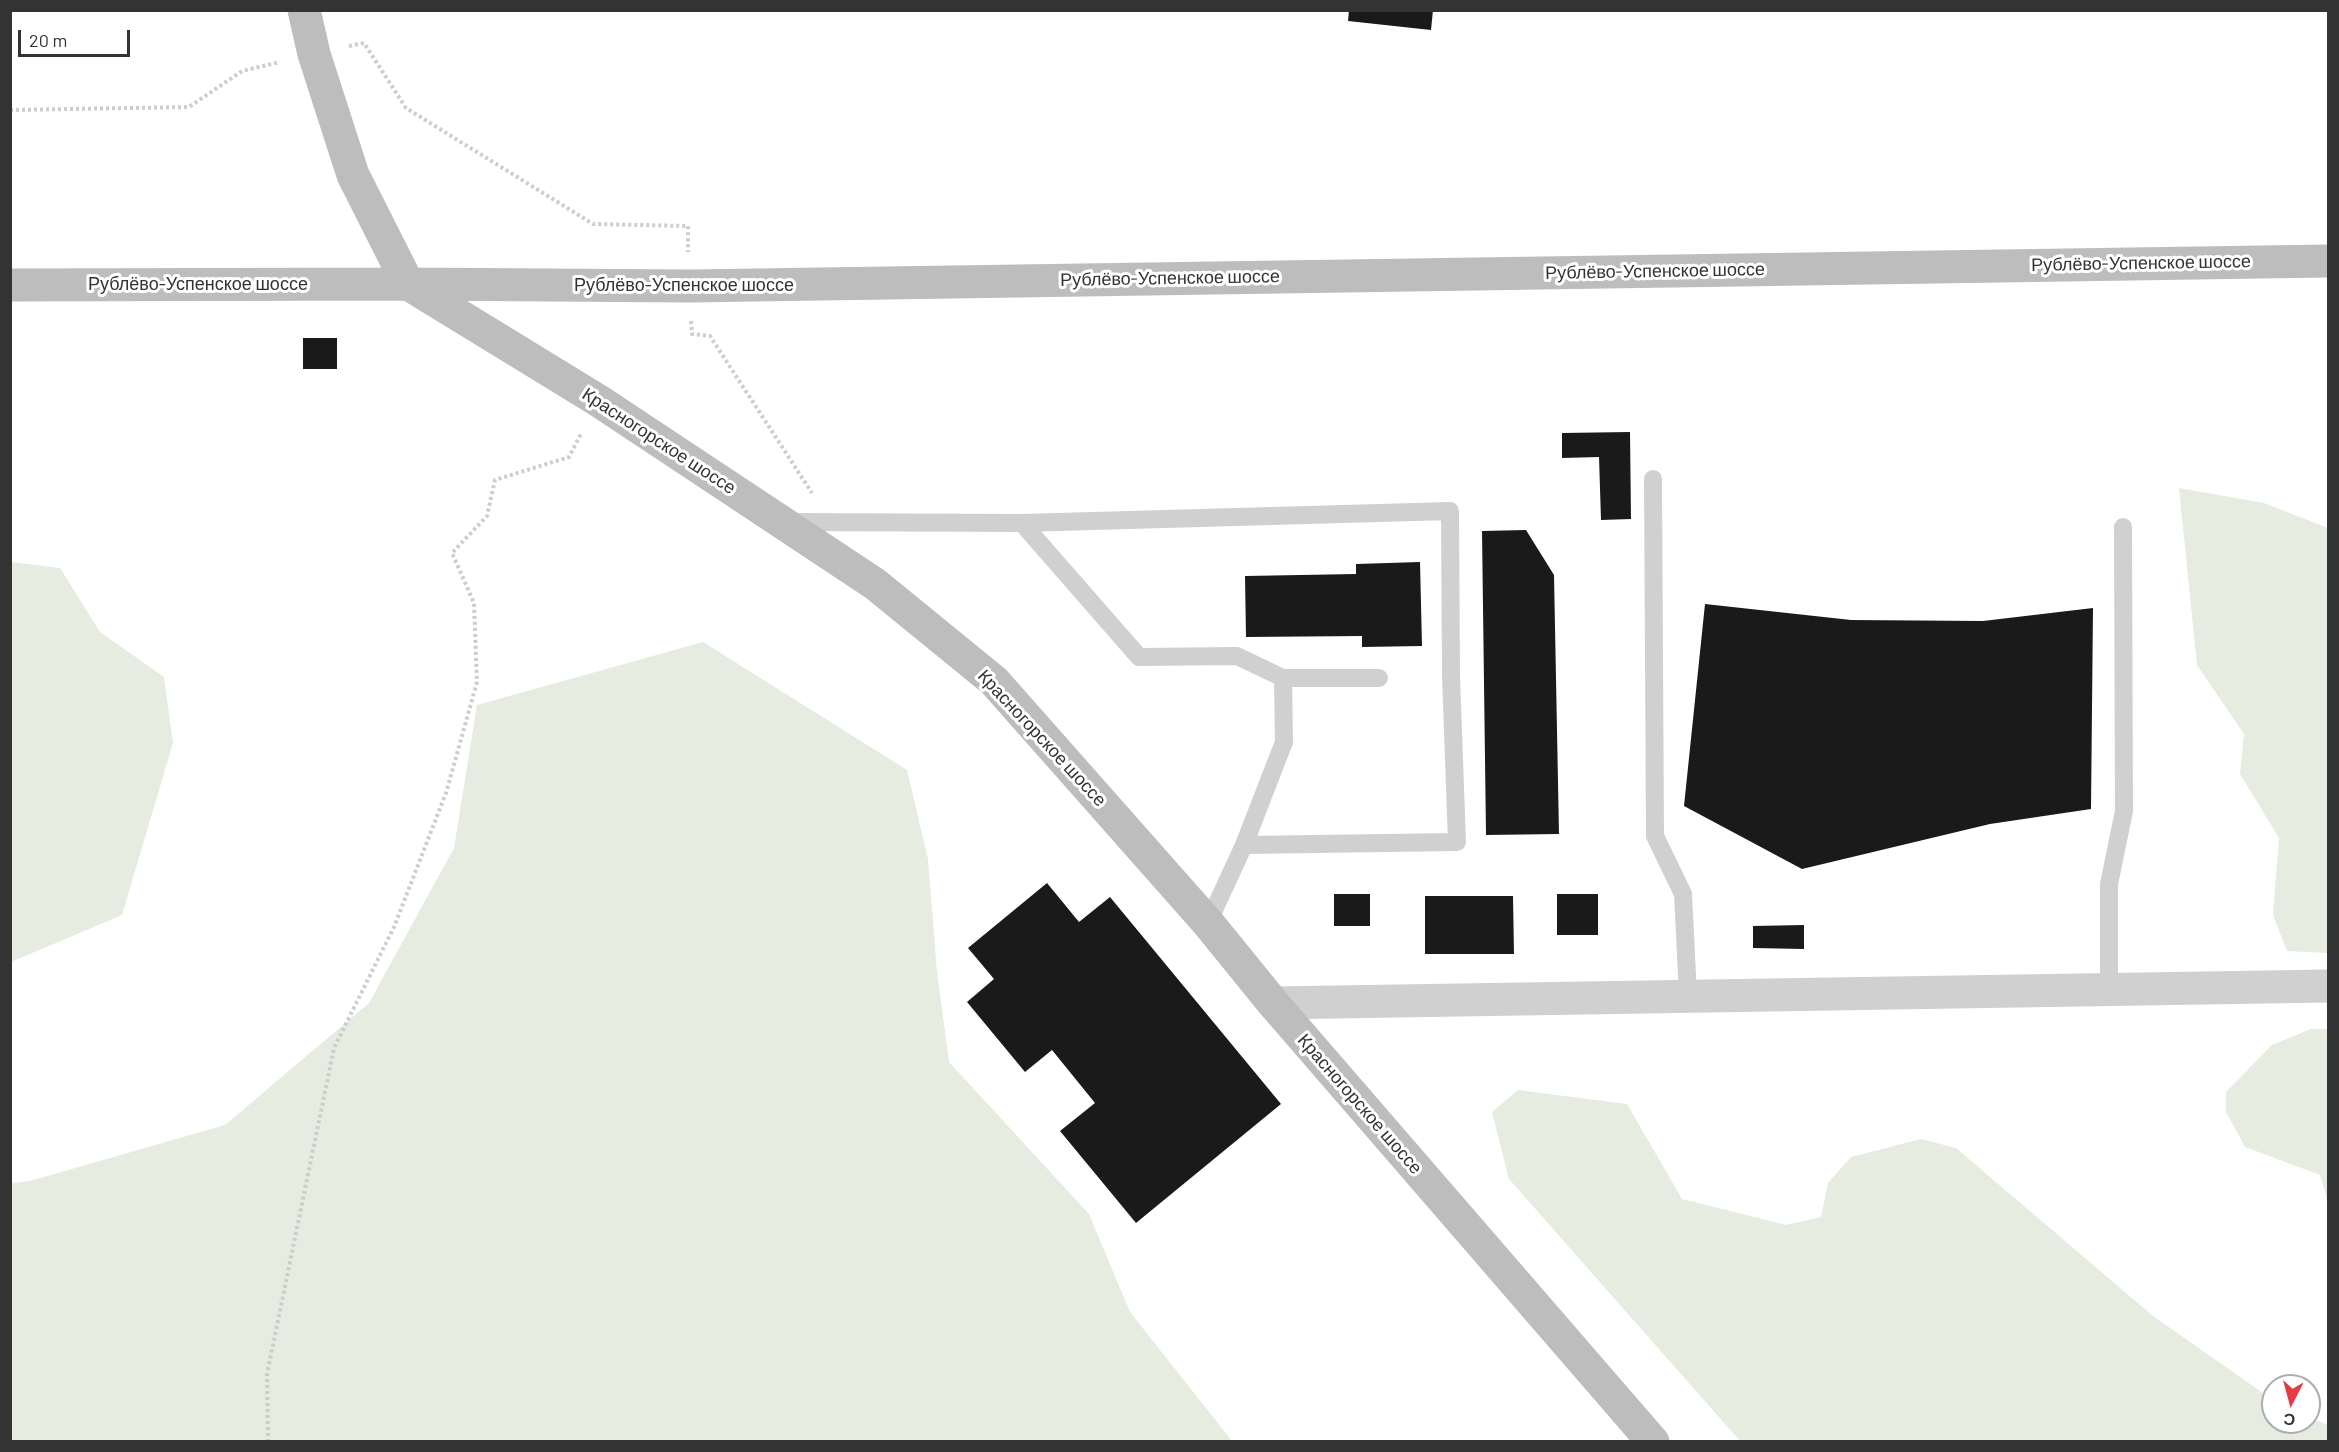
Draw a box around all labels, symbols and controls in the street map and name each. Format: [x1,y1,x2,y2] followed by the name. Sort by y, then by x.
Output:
[21,18,134,56] scale bar
[29,29,67,51] text: 20 m
[2031,250,2251,276] street label: Рублёво-Успенское шоссе
[1545,258,1765,284] street label: Рублёво-Успенское шоссе
[1060,265,1280,291] street label: Рублёво-Успенское шоссе
[88,273,308,295] street label: Рублёво-Успенское шоссе
[574,274,794,296] street label: Рублёво-Успенское шоссе
[578,383,740,499] street label: Красногорское шоссе
[973,665,1111,811] street label: Красногорское шоссе
[1293,1029,1427,1179] street label: Красногорское шоссе
[2261,1374,2321,1434] north arrow
[2283,1410,2296,1430] text: С

